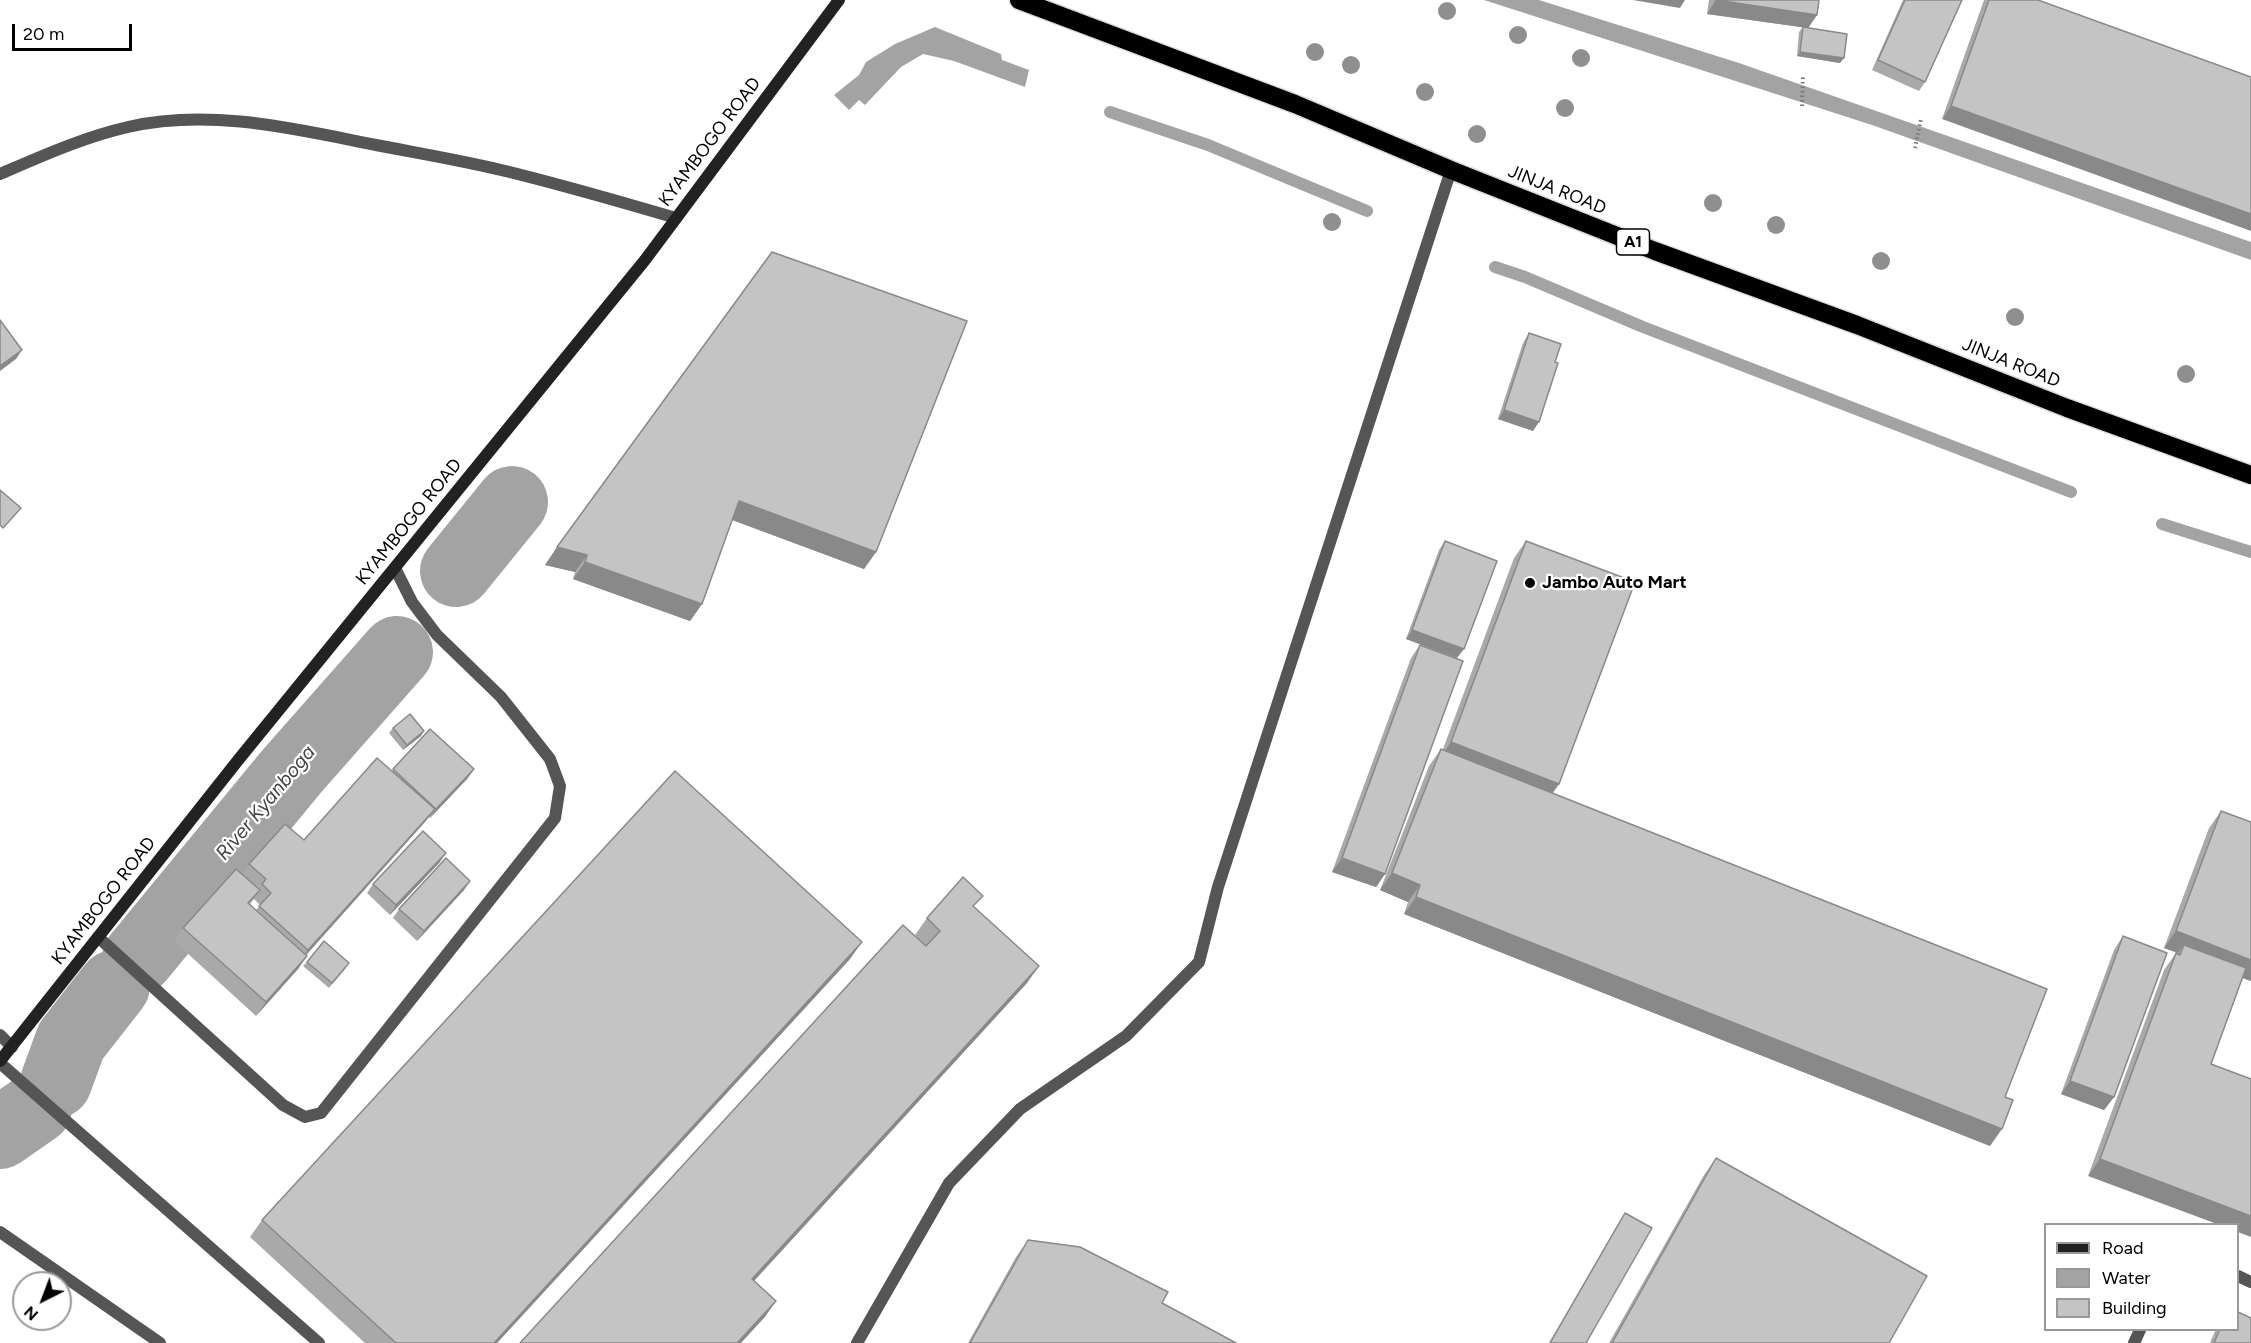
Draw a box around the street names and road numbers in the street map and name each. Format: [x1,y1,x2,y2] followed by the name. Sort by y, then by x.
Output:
[654,73,766,211] street label: KYAMBOGO ROAD
[1505,161,1609,219] street label: JINJA ROAD
[1616,229,1650,255] road number: A1
[1959,334,2063,392] street label: JINJA ROAD
[351,455,467,589] street label: KYAMBOGO ROAD
[47,833,161,969] street label: KYAMBOGO ROAD

